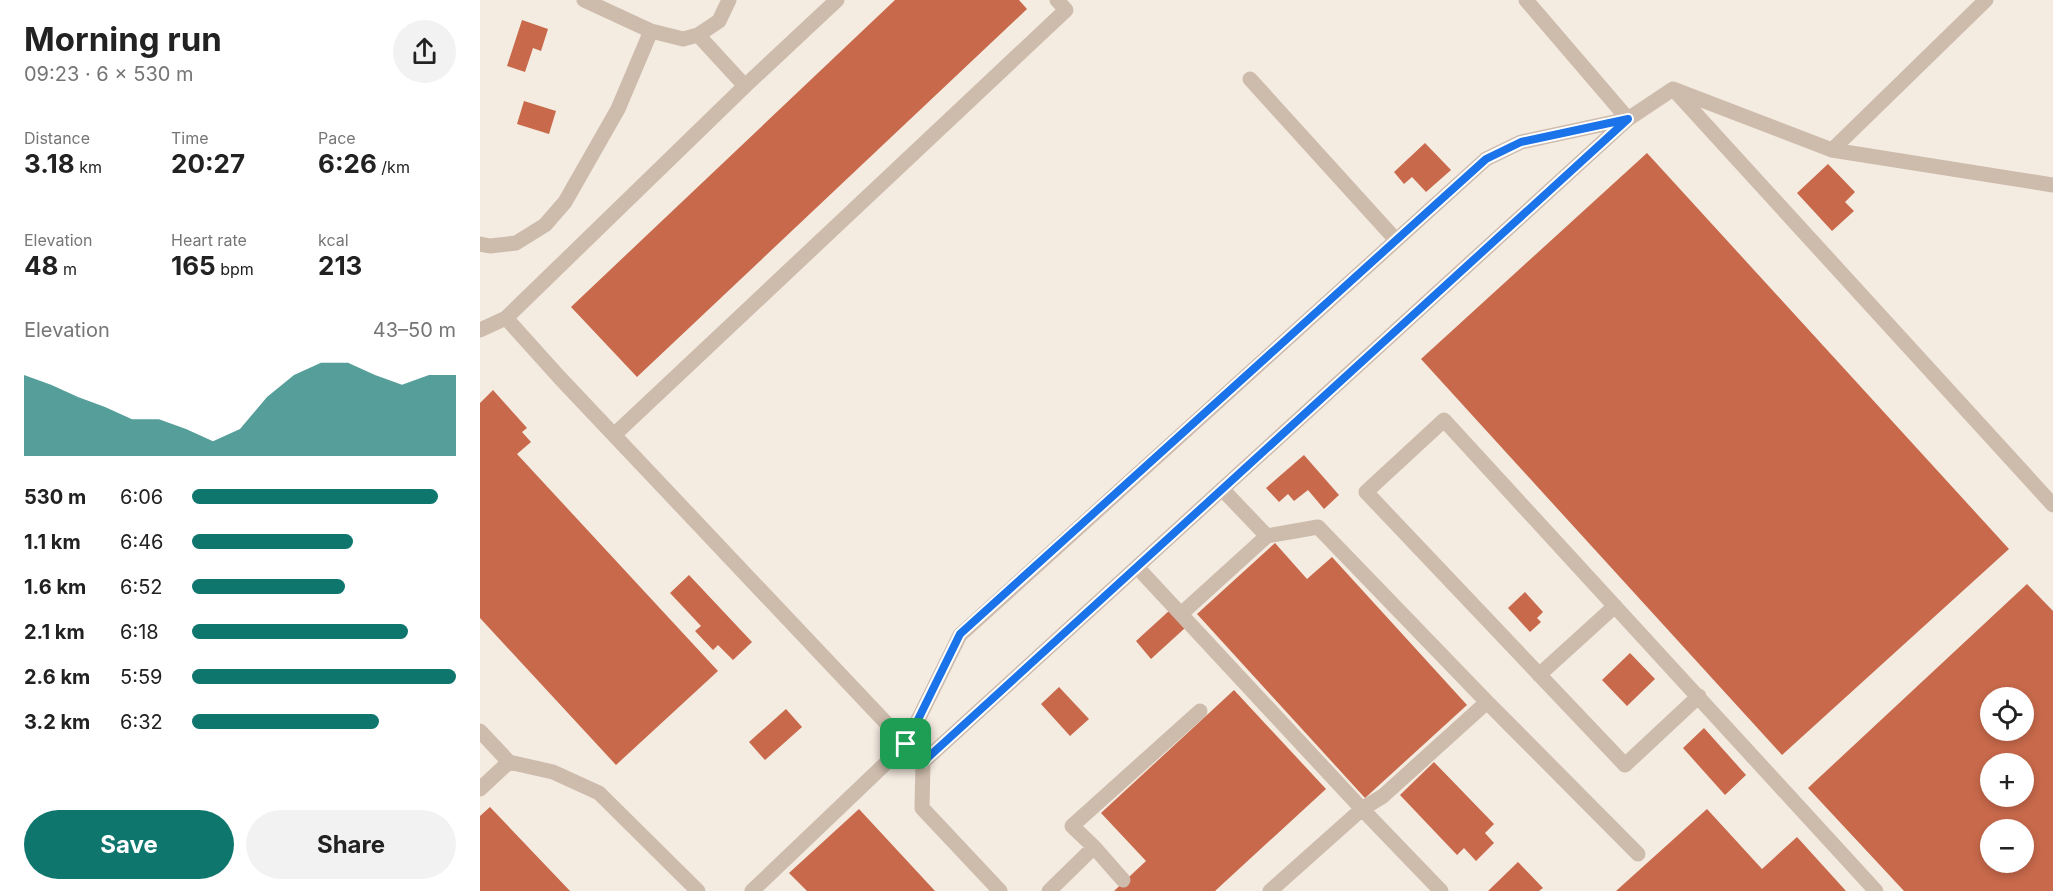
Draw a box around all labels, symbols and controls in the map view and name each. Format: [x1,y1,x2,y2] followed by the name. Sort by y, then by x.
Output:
[24,19,222,59] text: Morning run
[393,20,456,83] button: share
[24,62,194,86] text: 09:23 · 6 × 530 m
[24,128,90,148] text: Distance
[171,128,209,148] text: Time
[318,128,356,148] text: Pace
[24,148,75,179] text: 3.18
[171,148,245,179] text: 20:27
[318,148,377,179] text: 6:26
[75,157,102,177] text: km
[377,157,410,177] text: /km
[24,230,93,250] text: Elevation
[171,230,247,250] text: Heart rate
[318,230,349,250] text: kcal
[24,250,59,281] text: 48
[171,250,216,281] text: 165
[318,250,362,281] text: 213
[59,259,77,279] text: m
[216,259,254,279] text: bpm
[24,318,110,342] text: Elevation
[373,318,456,342] text: 43–50 m
[24,485,86,509] text: 530 m
[120,485,163,509] text: 6:06
[24,530,81,554] text: 1.1 km
[120,530,164,554] text: 6:46
[24,575,86,599] text: 1.6 km
[120,575,163,599] text: 6:52
[24,620,85,644] text: 2.1 km
[120,620,159,644] text: 6:18
[24,665,90,689] text: 2.6 km
[120,665,162,689] text: 5:59
[1980,687,2034,873] map controls
[1980,687,2034,741] button: locate
[24,710,90,734] text: 3.2 km
[120,710,163,734] text: 6:32
[880,718,931,769] pin
[889,727,922,760] icon: arrive
[1980,753,2034,807] button: +
[24,810,234,879] button: Save
[246,810,456,879] button: Share
[1980,819,2034,873] button: −

